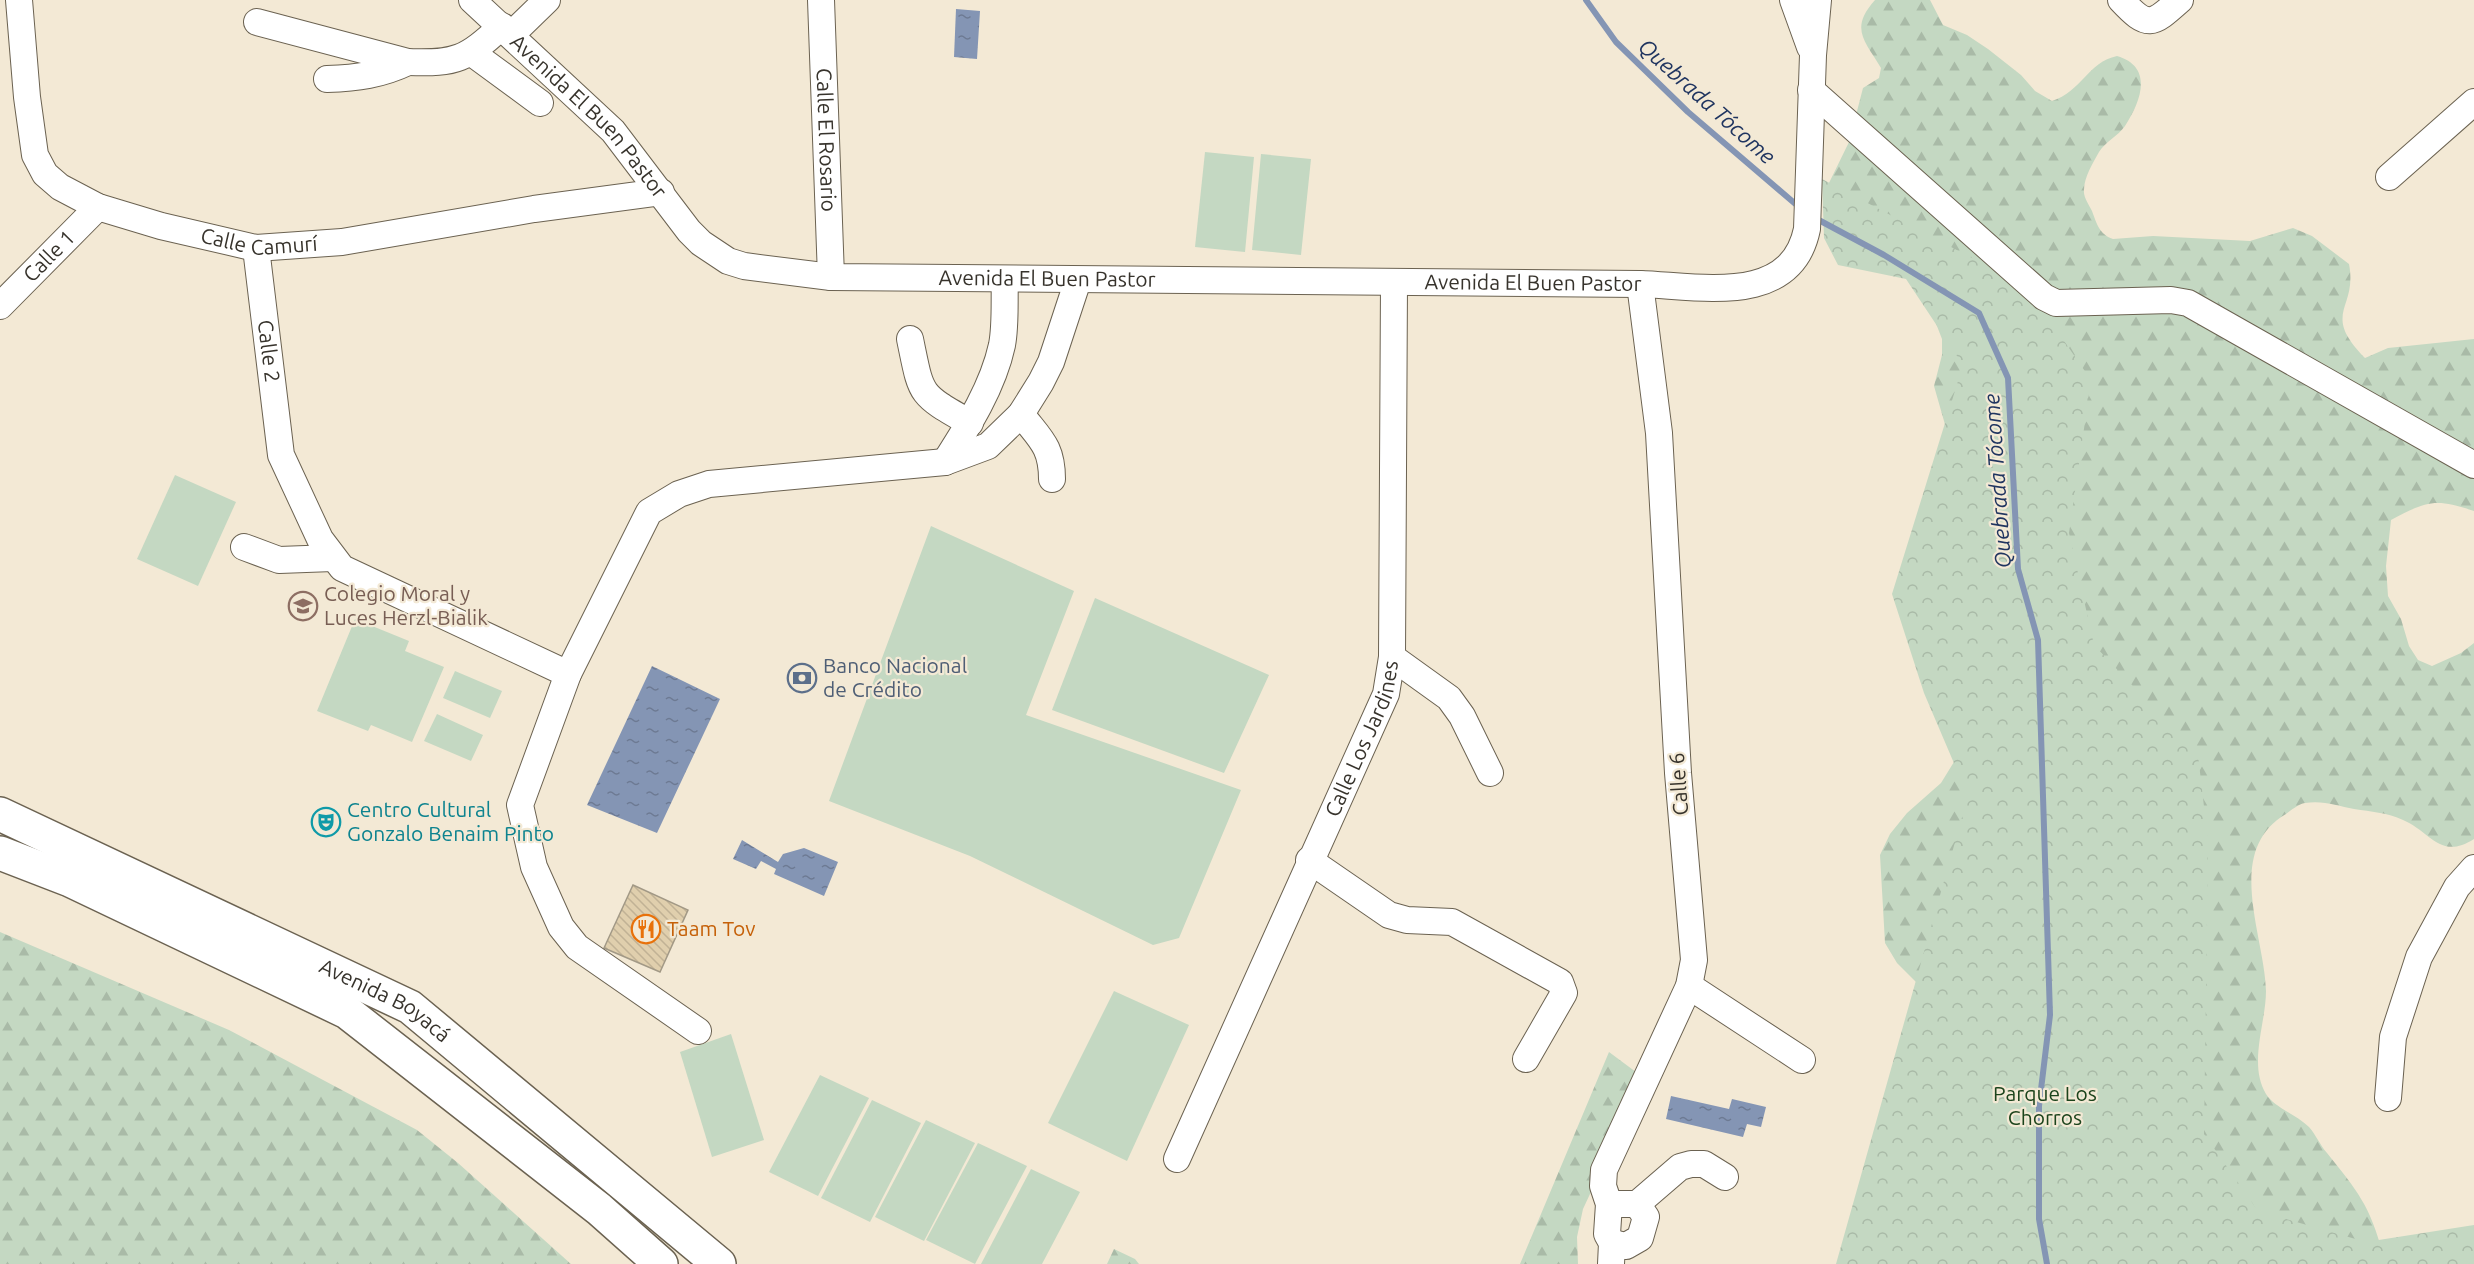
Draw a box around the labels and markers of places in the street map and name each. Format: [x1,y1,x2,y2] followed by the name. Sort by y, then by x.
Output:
[324,581,488,629] place label: Colegio Moral y Luces Herzl-Bialik
[287,590,319,622] school or university icon: Colegio Moral y Luces Herzl-Bialik
[823,653,967,701] place label: Banco Nacional de Crédito
[786,662,818,694] bank icon: Banco Nacional de Crédito
[347,797,554,845] place label: Centro Cultural Gonzalo Benaim Pinto
[310,806,342,838] theatre icon: Centro Cultural Gonzalo Benaim Pinto
[630,913,662,945] restaurant icon: Taam Tov
[667,916,756,940] place label: Taam Tov

